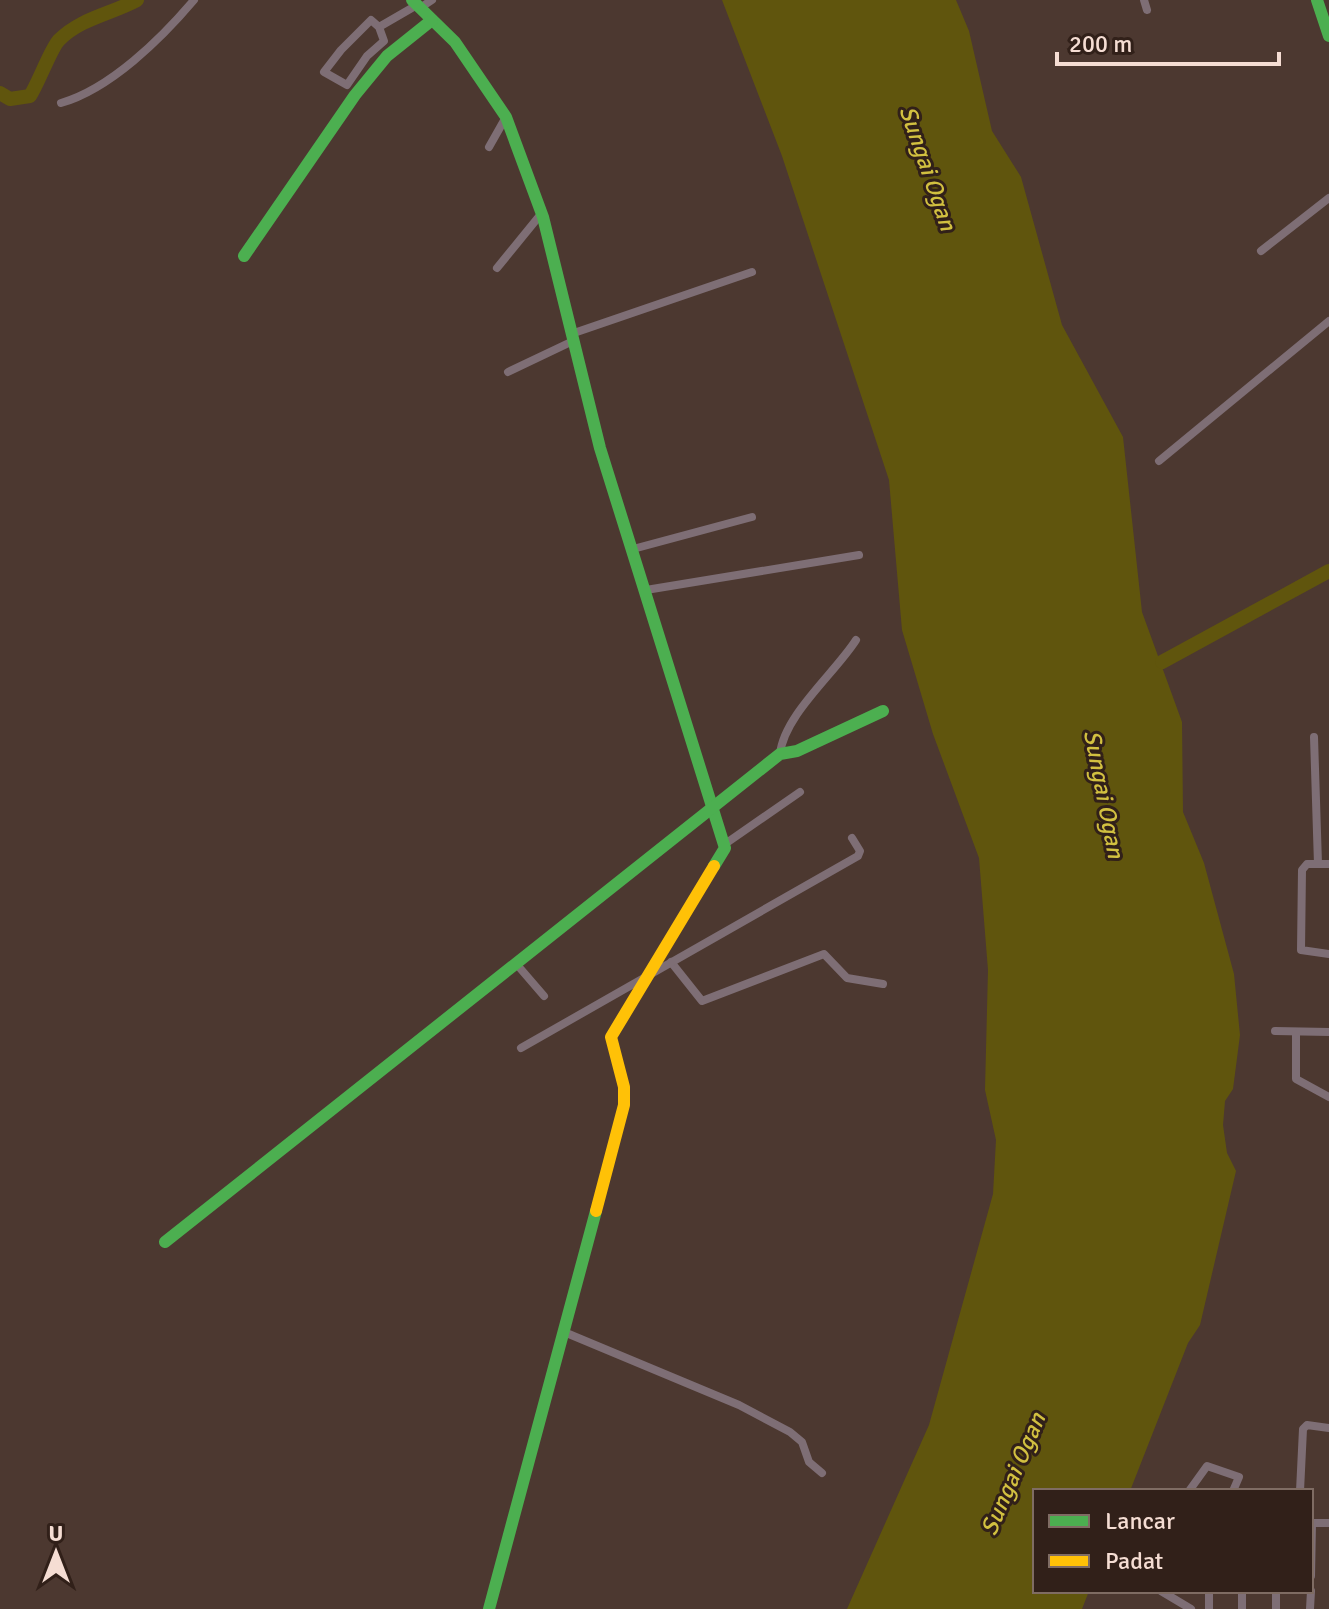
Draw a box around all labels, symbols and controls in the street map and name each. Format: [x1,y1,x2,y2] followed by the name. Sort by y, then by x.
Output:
[1057,16,1279,66] scale bar
[1069,29,1132,59] text: 200 m
[893,102,964,235] water label: Sungai Ogan
[1077,727,1131,862] water label: Sungai Ogan
[974,1407,1053,1540] water label: Sungai Ogan
[1033,1489,1313,1593] legend
[1105,1506,1175,1536] text: Lancar
[16,1513,96,1593] north arrow
[49,1520,63,1547] text: U
[1105,1546,1163,1576] text: Padat

